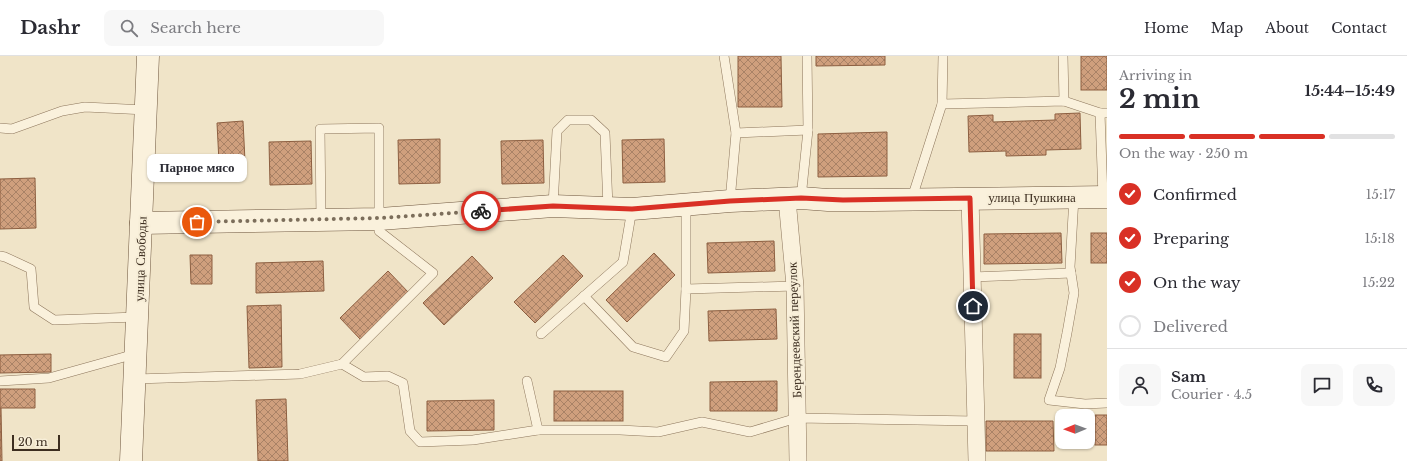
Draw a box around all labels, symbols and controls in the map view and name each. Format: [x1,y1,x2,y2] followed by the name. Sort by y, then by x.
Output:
[104,10,384,46] search box
[20,16,80,39] text: Dashr
[118,17,140,39] icon: search
[150,18,241,37] text: Search here
[1144,19,1189,37] text: Home
[1211,19,1243,37] text: Map
[1265,19,1309,37] text: About
[1331,19,1387,37] text: Contact
[1119,67,1192,84] text: Arriving in
[1305,81,1395,100] text: 15:44–15:49
[1119,83,1200,115] text: 2 min
[1119,145,1248,162] text: On the way · 250 m
[147,154,247,182] callout: Парное мясо
[159,159,235,176] text: Парное мясо
[1119,183,1141,205] icon: check
[1153,185,1237,204] text: Confirmed
[1366,186,1395,203] text: 15:17
[988,189,1076,206] street label: улица Пушкина
[461,191,501,231] courier
[470,200,492,222] icon: bike
[180,205,214,239] pin
[186,211,208,233] icon: bag
[131,216,150,302] street label: улица Свободы
[1119,227,1141,249] icon: check
[1153,229,1229,248] text: Preparing
[1364,230,1395,247] text: 15:18
[784,261,805,398] street label: Берендеевский переулок
[1119,271,1141,293] icon: check
[1153,273,1241,292] text: On the way
[1362,274,1395,291] text: 15:22
[956,289,990,323] pin
[962,295,984,317] icon: home
[1153,317,1228,336] text: Delivered
[1119,364,1161,406] button: person
[1301,364,1343,406] button: chat
[1353,364,1395,406] button: phone
[1171,367,1206,386] text: Sam
[1171,386,1252,403] text: Courier · 4.5
[1055,409,1095,449] north arrow
[1055,409,1095,449] map controls
[12,433,60,452] scale bar
[18,435,48,449] text: 20 m

